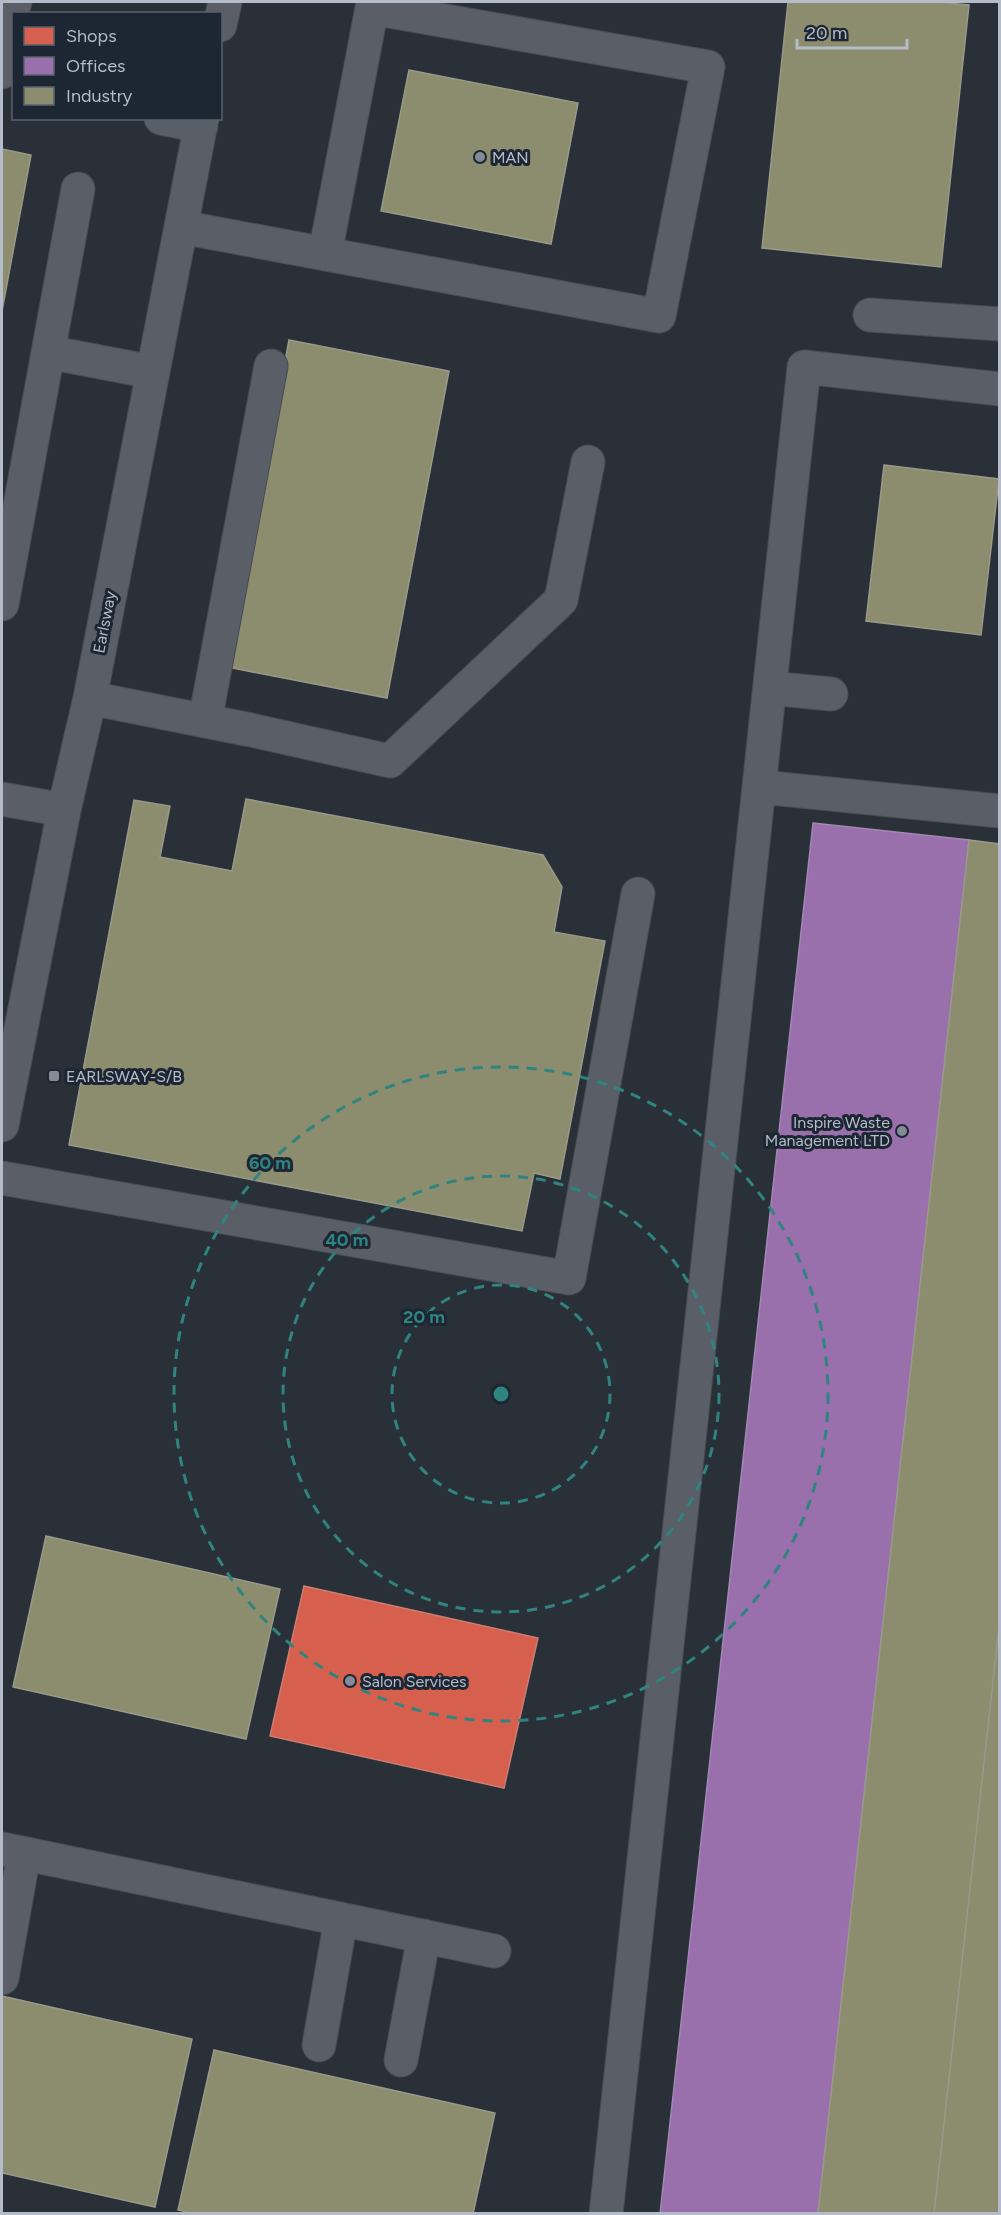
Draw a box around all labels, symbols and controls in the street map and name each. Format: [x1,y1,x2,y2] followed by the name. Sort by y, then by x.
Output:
[12,12,222,120] legend
[797,12,906,50] scale bar
[806,22,847,44] text: 20 m
[66,25,117,47] text: Shops
[66,55,125,77] text: Offices
[66,85,133,107] text: Industry
[492,148,529,167] place label: MAN
[473,150,487,164] marker: MAN
[89,589,120,655] street label: Earlsway
[66,1067,182,1086] place label: EARLSWAY-S/B
[47,1069,61,1083] marker: EARLSWAY-S/B
[765,1113,890,1150] place label: Inspire Waste Management LTD
[895,1124,909,1138] marker: Inspire Waste Management LTD
[249,1152,291,1174] text: 60 m
[325,1229,369,1251] text: 40 m
[403,1306,445,1328] text: 20 m
[491,1384,511,1404] centre of rings
[362,1672,467,1691] place label: Salon Services
[343,1674,357,1688] marker: Salon Services

